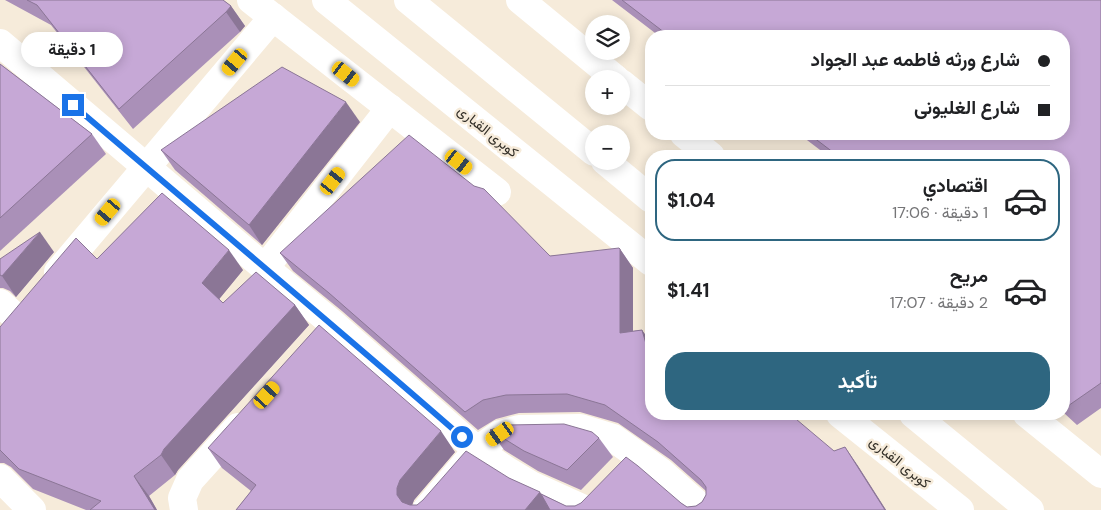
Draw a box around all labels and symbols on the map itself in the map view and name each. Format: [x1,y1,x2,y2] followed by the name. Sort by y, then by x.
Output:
[22,32,124,68] callout: 1 دقيقة
[219,46,250,78] car
[329,59,362,89] car
[62,94,84,116] route end
[454,101,522,161] street label: كوبرى القبارى
[442,147,475,177] car
[317,165,348,197] car
[92,196,123,228] car
[251,379,282,411] car
[483,419,516,449] car
[451,426,473,448] route start
[866,432,934,492] street label: كوبرى القبارى

